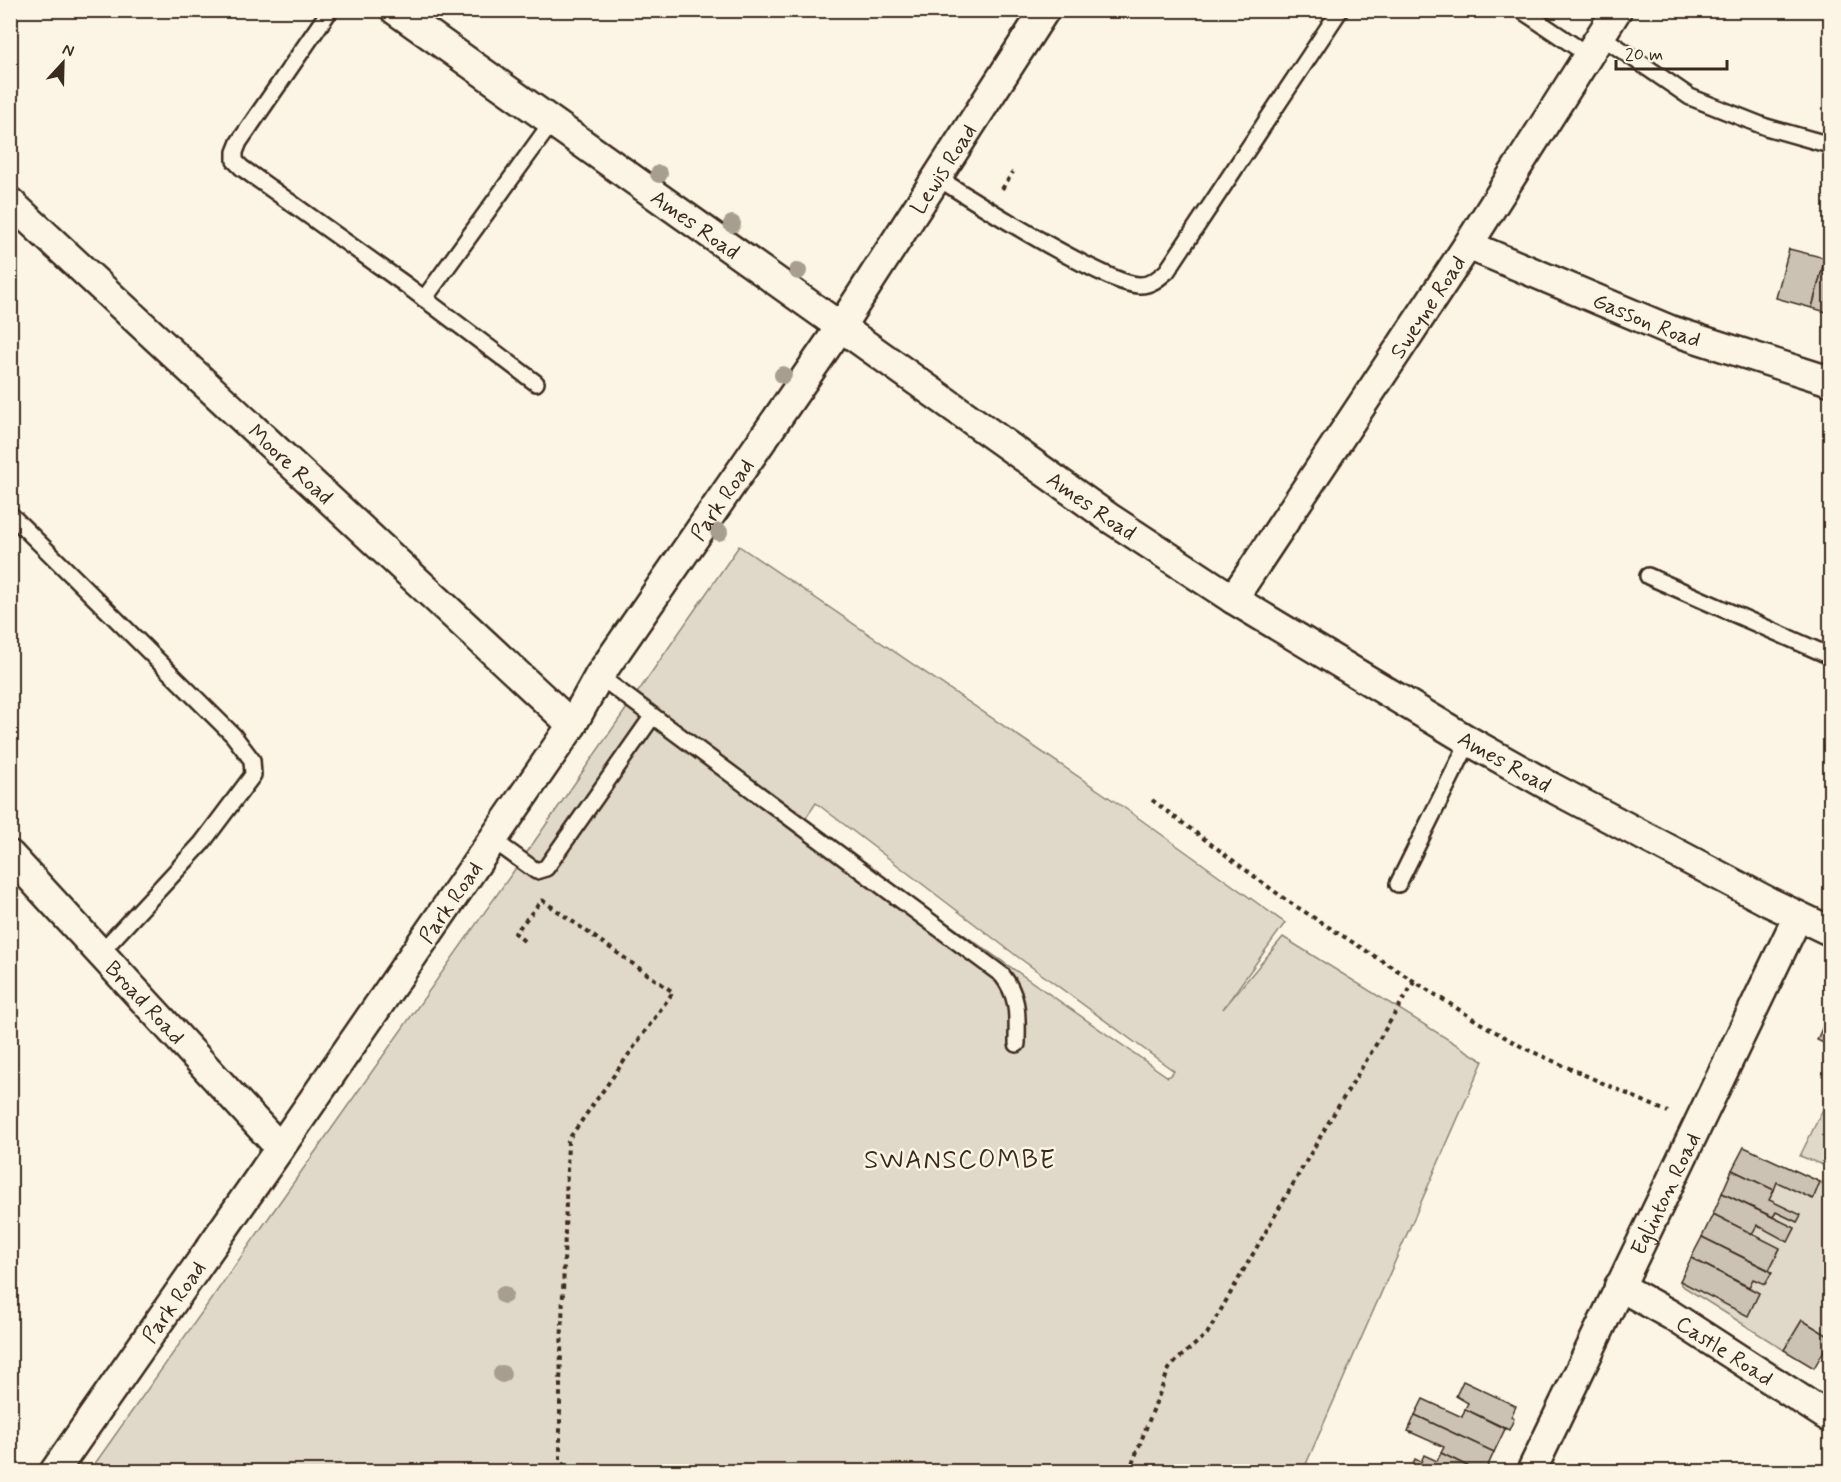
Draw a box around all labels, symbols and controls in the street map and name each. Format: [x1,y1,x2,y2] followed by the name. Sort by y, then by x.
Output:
[33,33,93,93] north arrow
[1616,33,1727,71] scale bar
[59,39,77,62] text: N
[1625,43,1663,67] text: 20 m
[905,119,984,220] street label: Lewis Road
[645,184,745,267] street label: Ames Road
[1384,251,1473,365] street label: Sweyne Road
[1588,287,1704,355] street label: Gasson Road
[241,419,338,512] street label: Moore Road
[685,454,761,547] street label: Park Road
[1041,466,1141,548] street label: Ames Road
[1452,725,1556,800] street label: Ames Road
[413,857,490,950] street label: Park Road
[98,955,190,1051] street label: Broad Road
[1625,1128,1708,1260] street label: Eglinton Road
[864,1144,1056,1178] district label: SWANSCOMBE
[136,1256,213,1349] street label: Park Road
[1670,1310,1778,1393] street label: Castle Road

